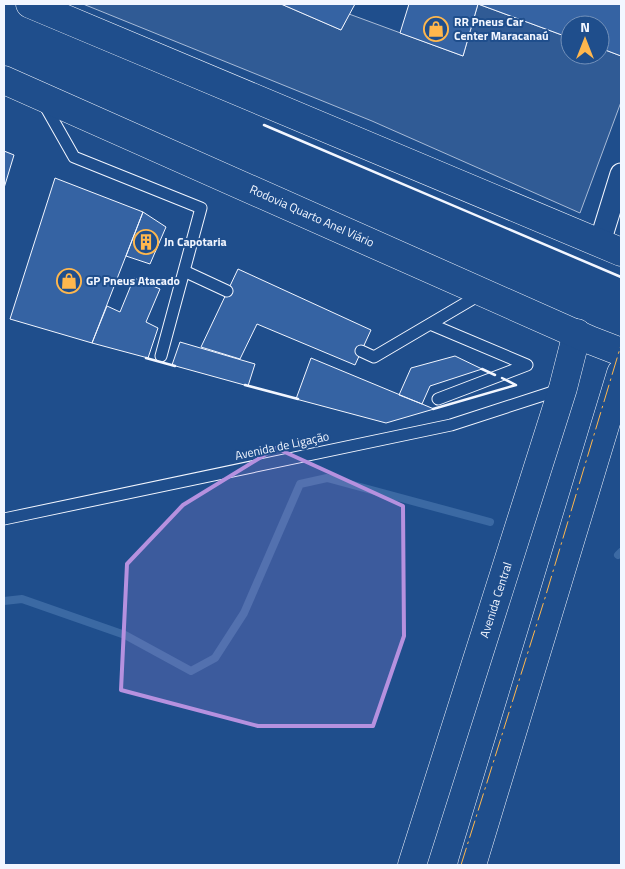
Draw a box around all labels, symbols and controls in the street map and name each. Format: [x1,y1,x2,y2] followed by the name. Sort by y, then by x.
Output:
[454,12,549,45] place label: RR Pneus Car Center Maracanaú
[560,15,610,65] north arrow
[423,16,449,42] shop icon: RR Pneus Car Center Maracanaú
[580,16,590,37] text: N
[247,179,378,252] street label: Rodovia Quarto Anel Viário
[133,229,159,255] building icon: Jn Capotaria
[164,232,227,251] place label: Jn Capotaria
[56,268,82,294] shop icon: GP Pneus Atacado
[86,271,180,290] place label: GP Pneus Atacado
[233,426,331,465] street label: Avenida de Ligação
[474,559,517,640] street label: Avenida Central

